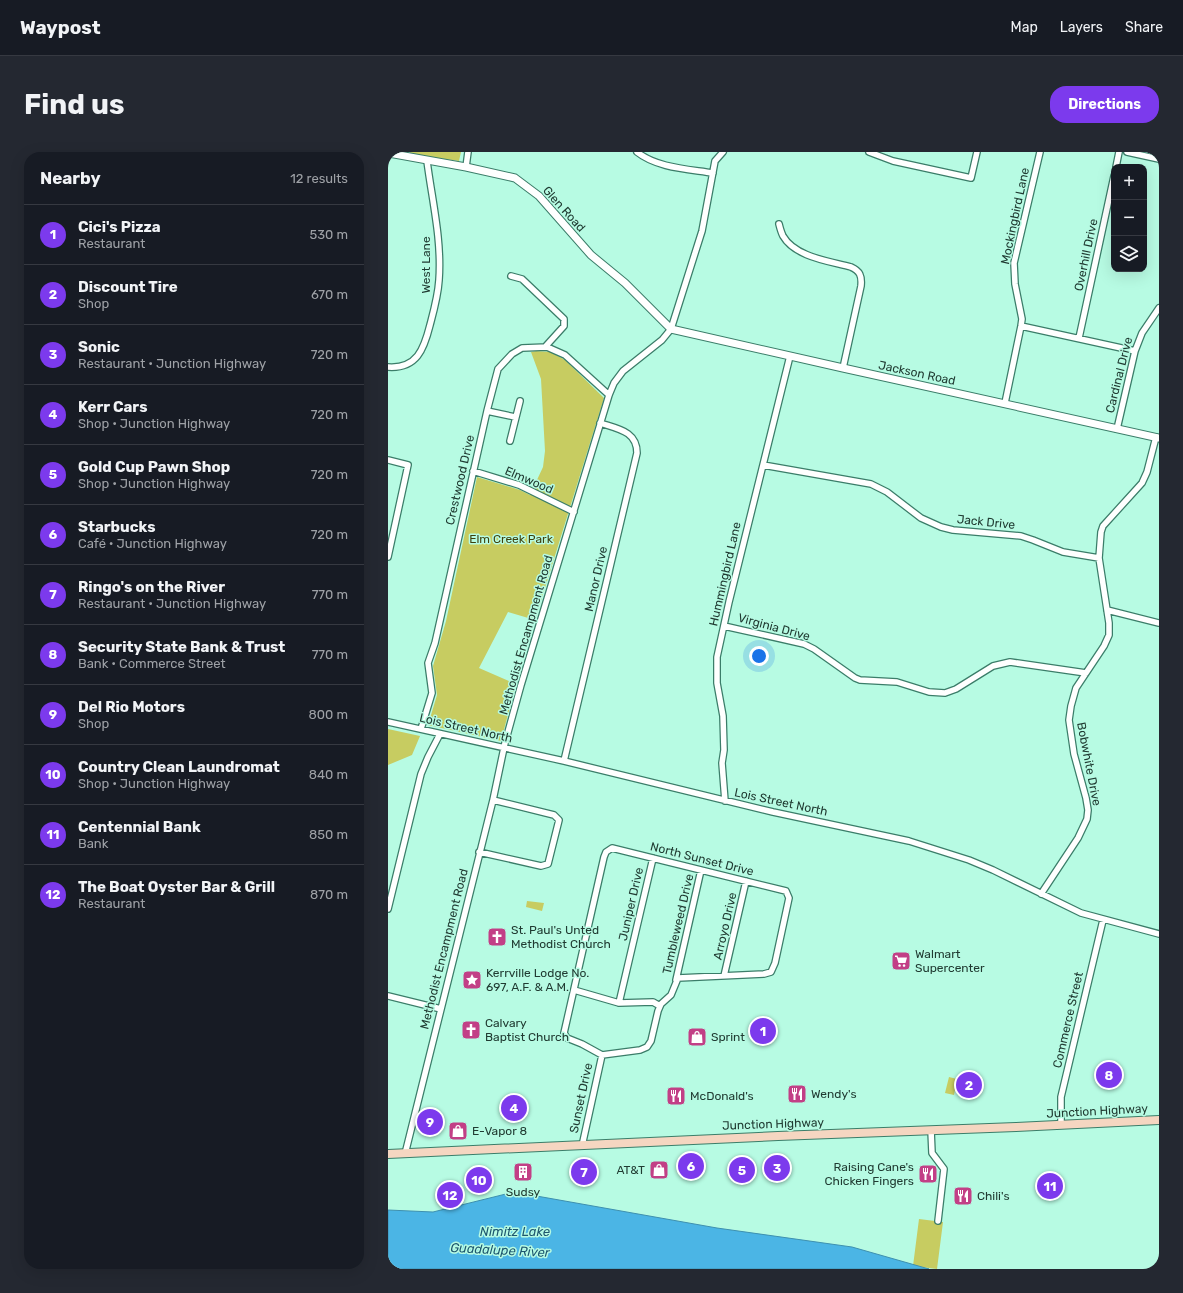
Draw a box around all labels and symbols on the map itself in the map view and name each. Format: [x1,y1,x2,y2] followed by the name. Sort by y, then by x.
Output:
[998,166,1032,266] street label: Mockingbird Lane
[540,183,588,235] street label: Glen Road
[1071,217,1101,293] street label: Overhill Drive
[419,236,433,294] street label: West Lane
[1103,335,1135,414] street label: Cardinal Drive
[877,358,957,388] street label: Jackson Road
[443,433,477,526] street label: Crestwood Drive
[503,464,555,496] street label: Elmwood
[956,512,1016,532] street label: Jack Drive
[706,520,744,627] street label: Hummingbird Lane
[469,532,554,546] park label: Elm Creek Park
[582,545,610,613] street label: Manor Drive
[497,554,555,716] street label: Methodist Encampment Road
[737,611,812,643] street label: Virginia Drive
[749,646,769,666] your location
[418,711,514,745] street label: Lois Street North
[1074,721,1104,807] street label: Bobwhite Drive
[733,785,829,819] street label: Lois Street North
[649,839,755,879] street label: North Sunset Drive
[616,866,646,942] street label: Juniper Drive
[417,867,471,1031] street label: Methodist Encampment Road
[660,872,696,975] street label: Tumbleweed Drive
[710,891,740,961] street label: Arroyo Drive
[511,923,611,951] place label: St. Paul's Unted Methodist Church
[486,926,508,948] church icon: St. Paul's Unted Methodist Church
[915,947,985,975] place label: Walmart Supercenter
[890,950,912,972] supermarket icon: Walmart Supercenter
[486,966,589,994] place label: Kerrville Lodge No. 697, A.F. & A.M.
[461,969,483,991] place icon: Kerrville Lodge No. 697, A.F. & A.M.
[1050,970,1086,1069] street label: Commerce Street
[485,1016,569,1044] place label: Calvary Baptist Church
[750,1016,776,1046] pin: 1
[460,1019,482,1041] church icon: Calvary Baptist Church
[686,1026,708,1048] shop icon: Sprint
[711,1030,745,1044] place label: Sprint
[1096,1060,1122,1090] pin: 8
[567,1061,595,1134] street label: Sunset Drive
[956,1070,982,1100] pin: 2
[786,1083,808,1105] restaurant icon: Wendy's
[665,1085,687,1107] restaurant icon: McDonald's
[811,1087,857,1101] place label: Wendy's
[690,1089,754,1103] place label: McDonald's
[501,1093,527,1123] pin: 4
[1046,1101,1149,1121] street label: Junction Highway
[417,1107,443,1137] pin: 9
[722,1115,824,1133] street label: Junction Highway
[447,1120,469,1142] shop icon: E-Vapor 8
[472,1124,527,1138] place label: E-Vapor 8
[678,1151,704,1181] pin: 6
[764,1153,790,1183] pin: 3
[729,1155,755,1185] pin: 5
[571,1157,597,1187] pin: 7
[648,1159,670,1181] shop icon: AT&T
[825,1160,914,1188] place label: Raising Cane's Chicken Fingers
[512,1161,534,1183] building icon: Sudsy
[616,1163,645,1177] place label: AT&T
[917,1163,939,1185] restaurant icon: Raising Cane's Chicken Fingers
[466,1165,492,1195] pin: 10
[1037,1171,1063,1201] pin: 11
[437,1180,463,1210] pin: 12
[506,1185,541,1199] place label: Sudsy
[952,1185,974,1207] restaurant icon: Chili's
[977,1189,1010,1203] place label: Chili's
[480,1224,550,1239] water label: Nimitz Lake
[450,1240,551,1260] water label: Guadalupe River

